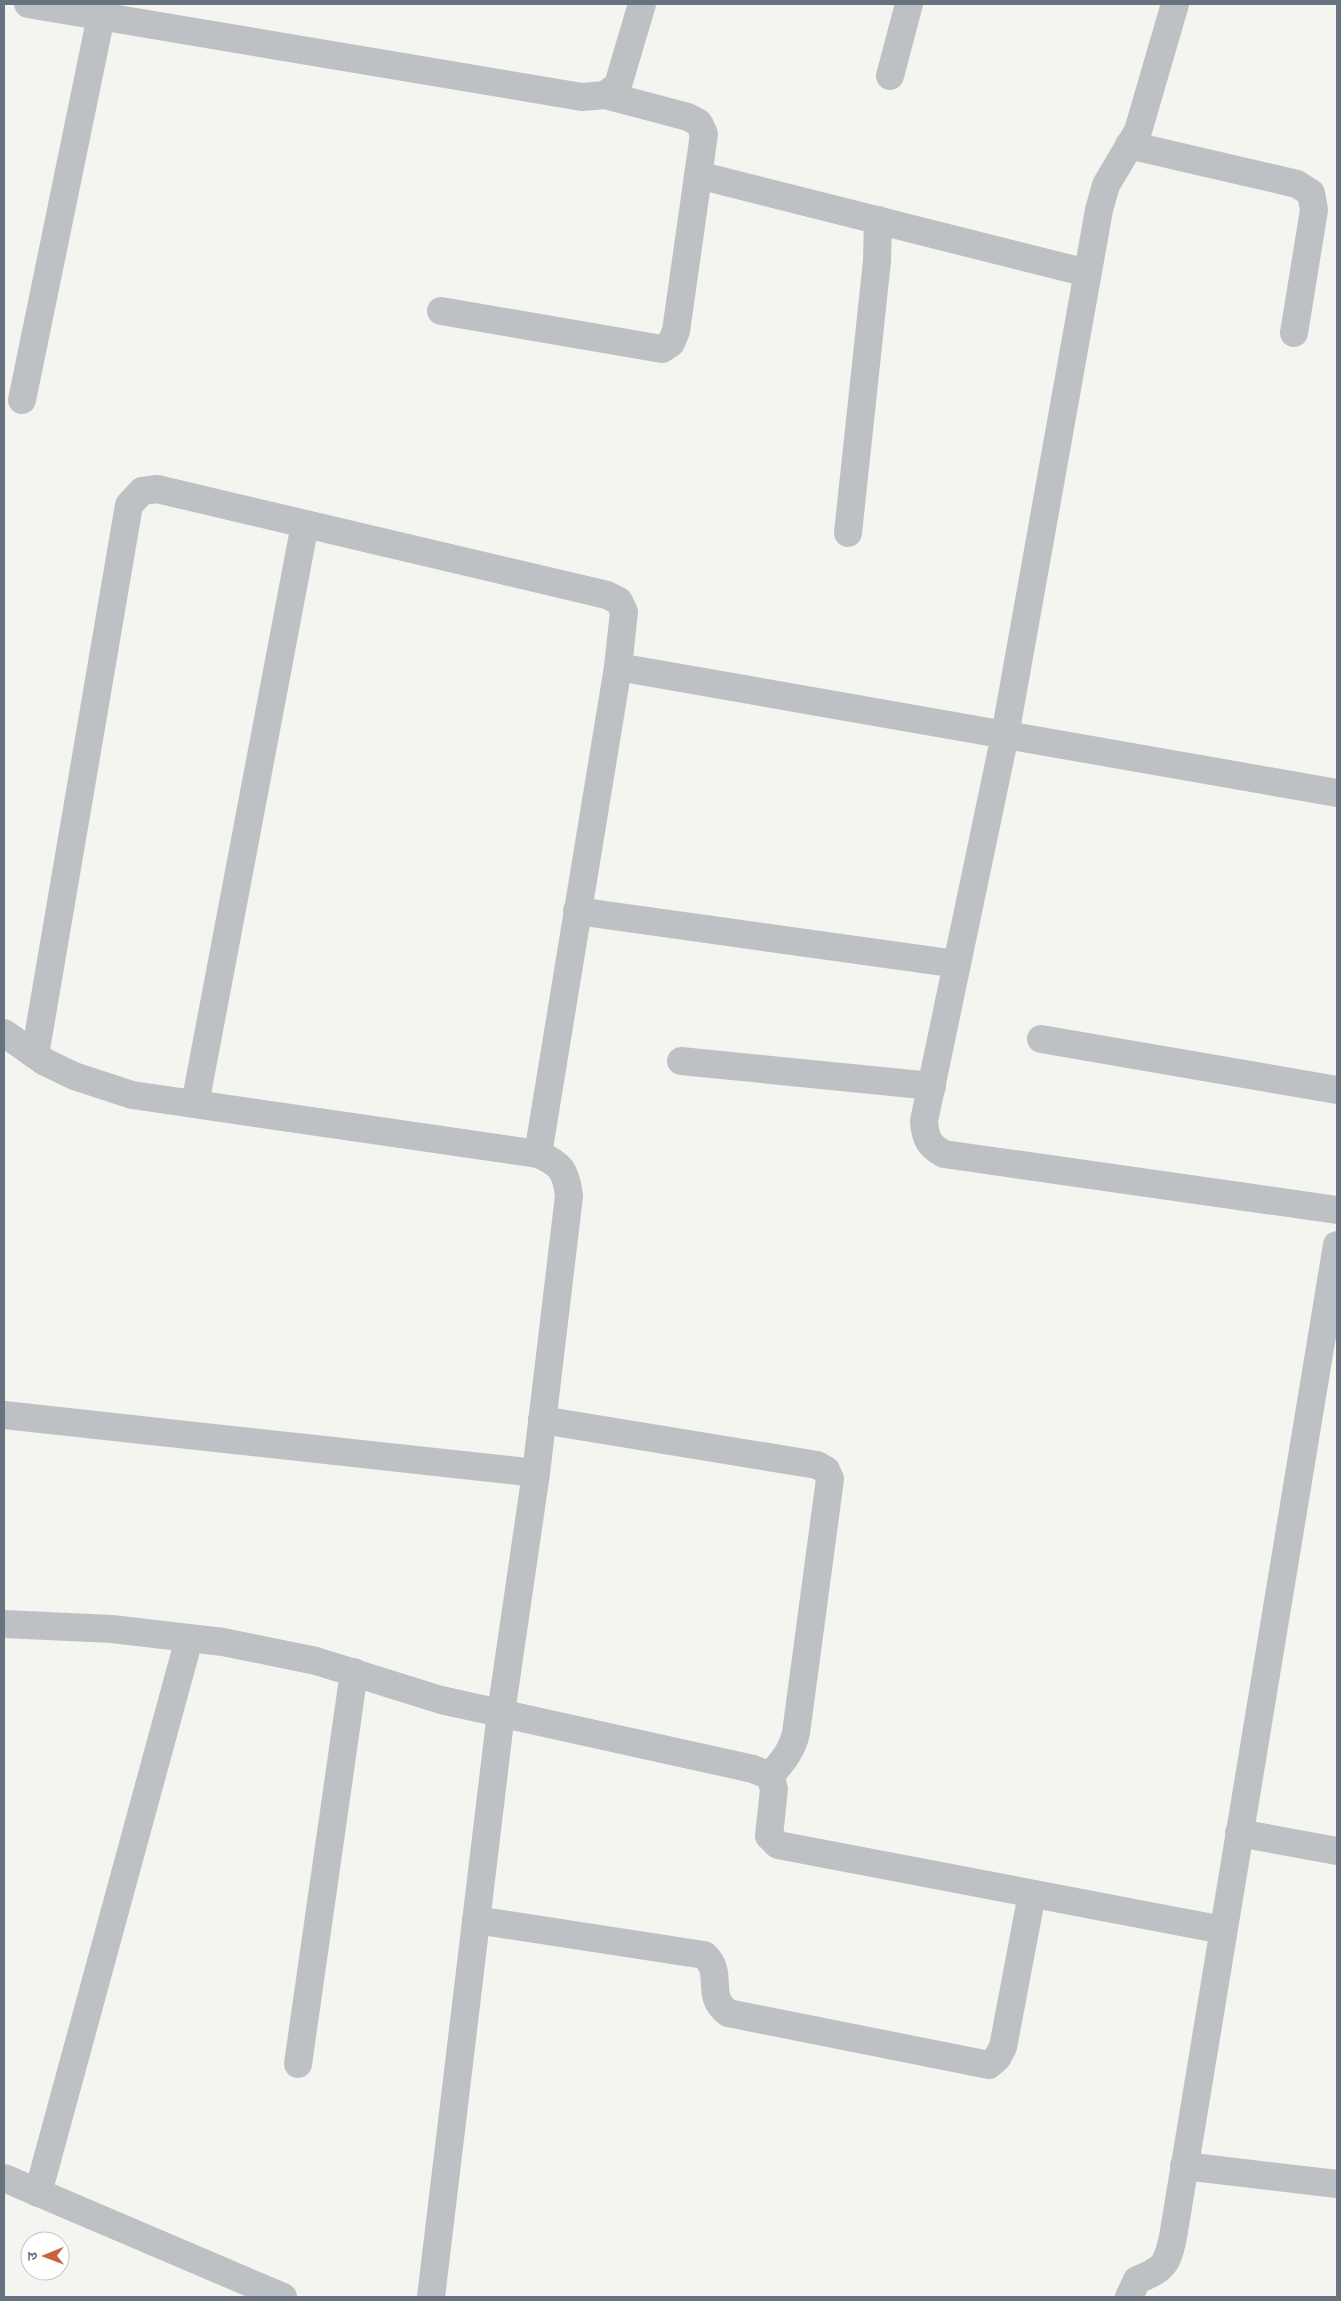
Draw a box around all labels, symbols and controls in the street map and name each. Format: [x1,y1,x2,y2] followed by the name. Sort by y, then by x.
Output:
[20,2231,70,2281] north arrow
[23,2251,41,2260] text: उ

